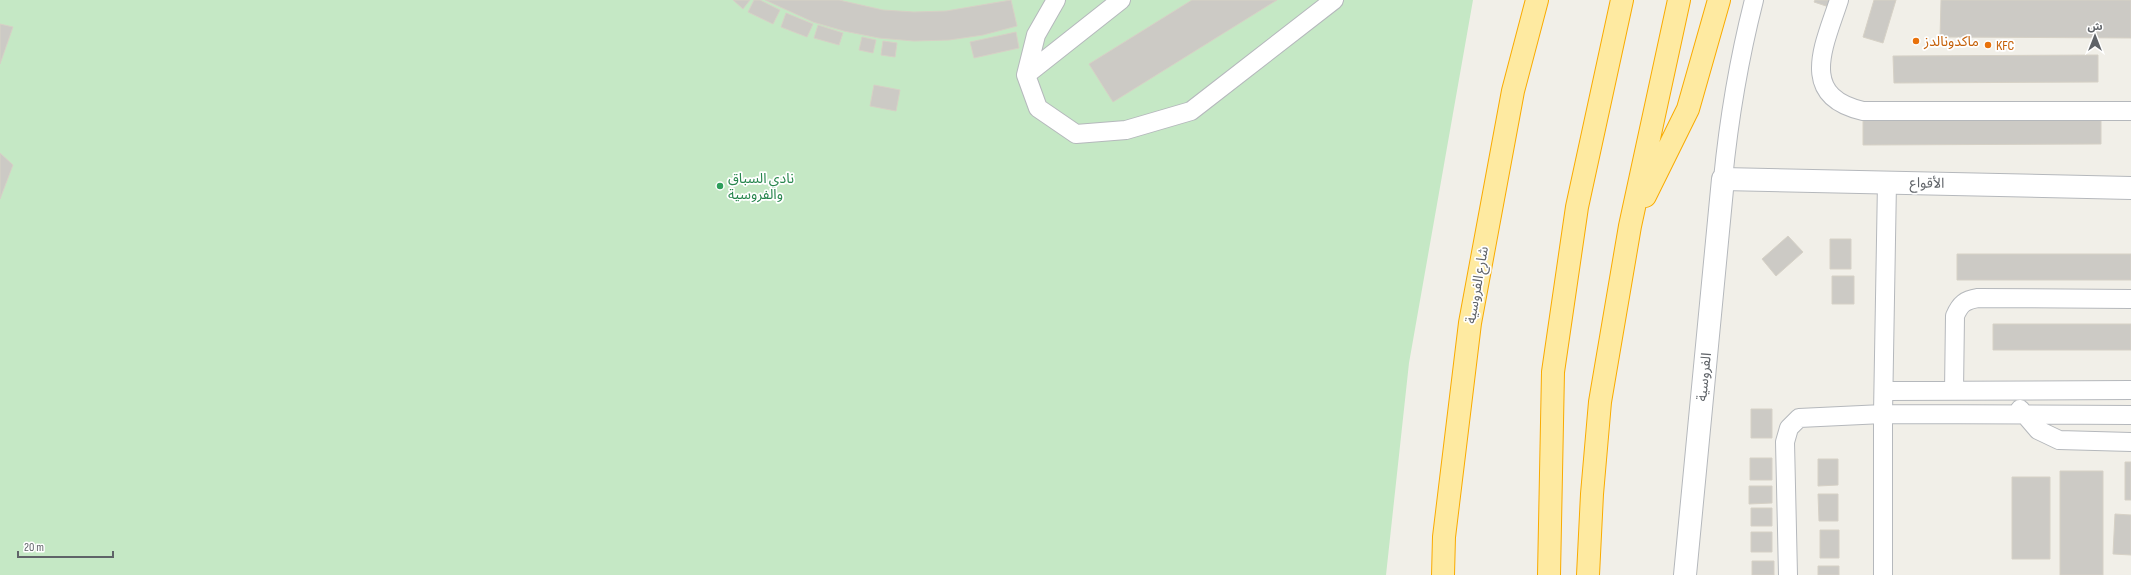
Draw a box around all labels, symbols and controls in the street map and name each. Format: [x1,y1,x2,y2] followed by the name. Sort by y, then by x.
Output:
[2075,16,2115,56] north arrow
[2087,20,2103,33] text: ش
[1923,33,1979,50] place label: ماكدونالدز
[1911,36,1921,46] marker: ماكدونالدز
[1996,37,2015,54] place label: KFC
[1983,40,1993,50] marker: KFC
[728,170,794,203] place label: نادي السباق والفروسية
[1909,174,1945,194] street label: الأقواع
[715,181,725,191] marker: نادي السباق والفروسية
[1462,245,1494,325] street label: شارع الفروسية
[1693,352,1715,402] street label: الفروسية
[18,533,113,559] scale bar
[24,540,44,555] text: 20 m

